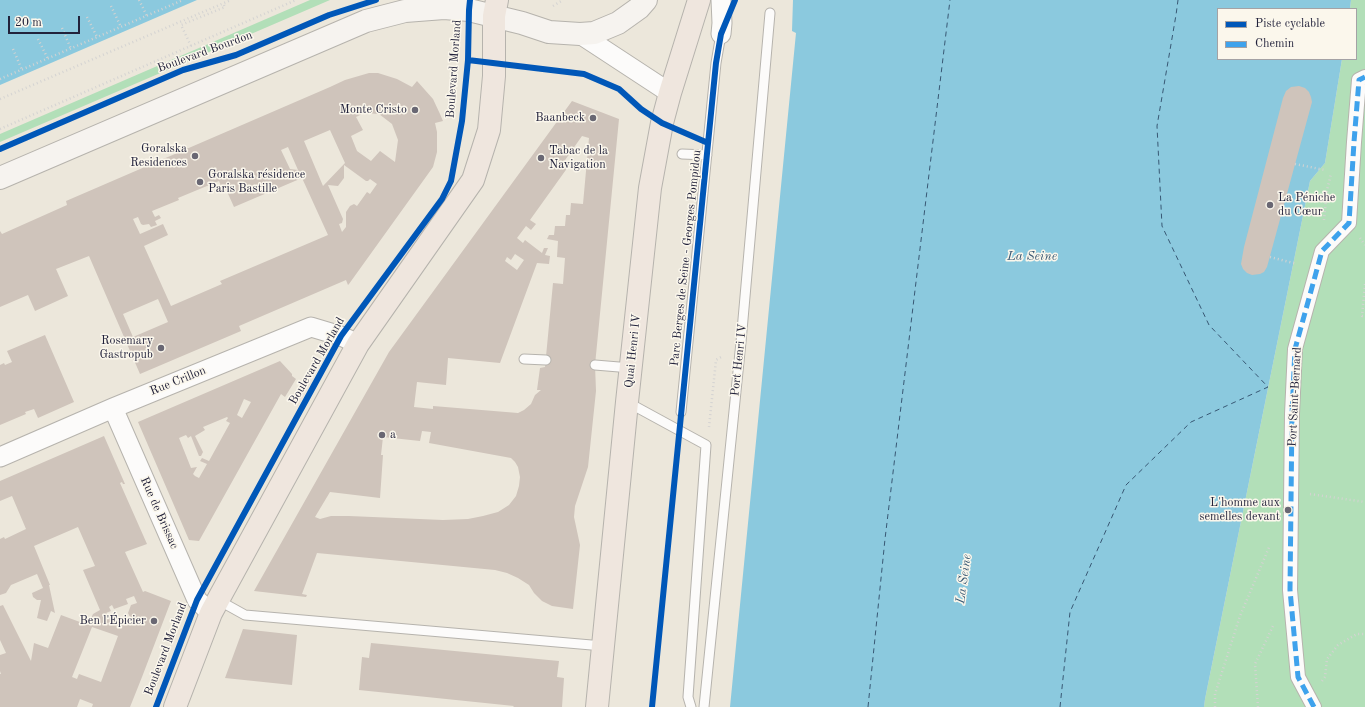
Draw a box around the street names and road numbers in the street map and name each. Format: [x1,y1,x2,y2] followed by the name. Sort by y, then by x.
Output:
[443,19,465,119] street label: Boulevard Morland
[156,28,254,76] street label: Boulevard Bourdon
[667,149,705,367] street label: Parc Berges de Seine - Georges Pompidou
[622,313,644,389] street label: Quai Henri IV
[286,315,348,407] street label: Boulevard Morland
[728,323,750,397] street label: Port Henri IV
[1285,347,1305,447] street label: Port Saint-Bernard
[148,363,208,399] street label: Rue Crillon
[137,475,181,551] street label: Rue de Brissac
[142,600,190,698] street label: Boulevard Morland

